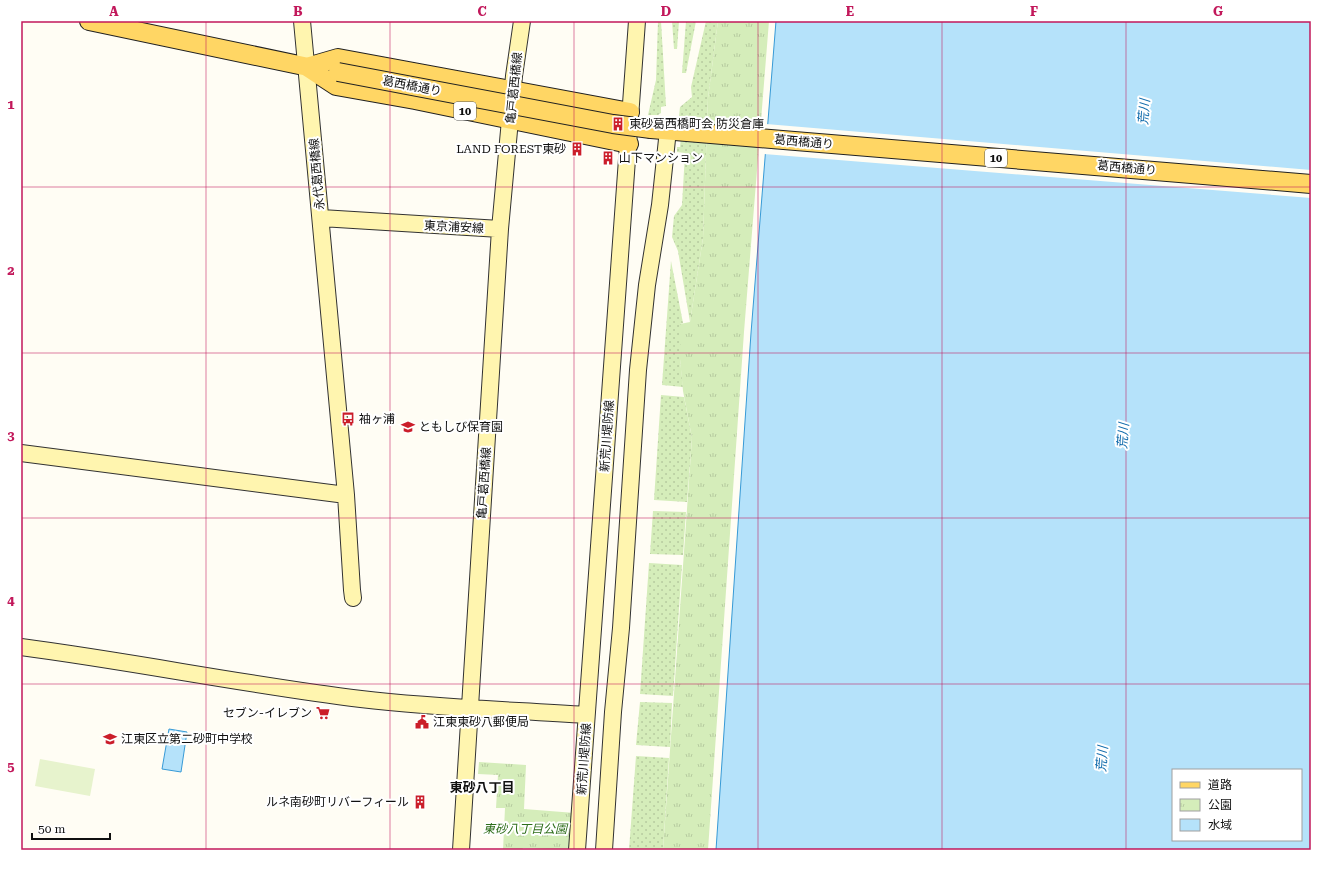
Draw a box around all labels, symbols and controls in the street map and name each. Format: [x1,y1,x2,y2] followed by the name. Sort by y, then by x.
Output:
[109,4,119,19] text: A
[293,4,303,19] text: B
[477,4,487,19] text: C
[661,4,671,19] text: D
[846,4,854,19] text: E
[1030,4,1038,19] text: F
[1213,4,1223,19] text: G
[503,51,525,125] street label: 亀戸葛西橋線
[381,73,443,99] street label: 葛西橋通り
[7,97,15,112] text: 1
[1136,97,1153,125] water label: 荒川
[454,102,476,120] road number: 10
[610,116,626,132] building icon: 東砂葛西橋町会 防災倉庫
[629,117,764,131] place label: 東砂葛西橋町会 防災倉庫
[773,132,835,152] street label: 葛西橋通り
[307,138,327,210] street label: 永代葛西橋線
[569,141,585,157] building icon: LAND FOREST東砂
[456,142,566,156] place label: LAND FOREST東砂
[985,149,1007,167] road number: 10
[600,150,616,166] building icon: 山下マンション
[619,151,703,165] place label: 山下マンション
[1096,158,1158,178] street label: 葛西橋通り
[424,218,484,236] street label: 東京浦安線
[7,263,15,278] text: 2
[598,400,616,472] street label: 新荒川堤防線
[340,411,356,427] bus stop icon: 袖ヶ浦
[359,412,395,426] place label: 袖ヶ浦
[400,419,416,435] school or university icon: ともしび保育園
[419,420,503,434] place label: ともしび保育園
[1115,421,1132,449] water label: 荒川
[7,428,15,443] text: 3
[475,447,493,519] street label: 亀戸葛西橋線
[7,593,15,608] text: 4
[315,705,331,721] supermarket icon: セブン-イレブン
[223,706,312,720] place label: セブン-イレブン
[414,714,430,730] public building icon: 江東東砂八郵便局
[433,715,529,729] place label: 江東東砂八郵便局
[575,723,593,795] street label: 新荒川堤防線
[102,731,118,747] school or university icon: 江東区立第二砂町中学校
[121,732,253,746] place label: 江東区立第二砂町中学校
[1094,744,1111,772] water label: 荒川
[7,759,15,774] text: 5
[1172,769,1302,841] legend
[1208,778,1232,792] text: 道路
[449,780,515,795] district label: 東砂八丁目
[412,794,428,810] building icon: ルネ南砂町リバーフィール
[266,795,409,809] place label: ルネ南砂町リバーフィール
[1208,798,1232,812] text: 公園
[32,815,110,841] scale bar
[1208,818,1232,832] text: 水域
[38,822,65,836] text: 50 m
[483,822,569,836] park label: 東砂八丁目公園

